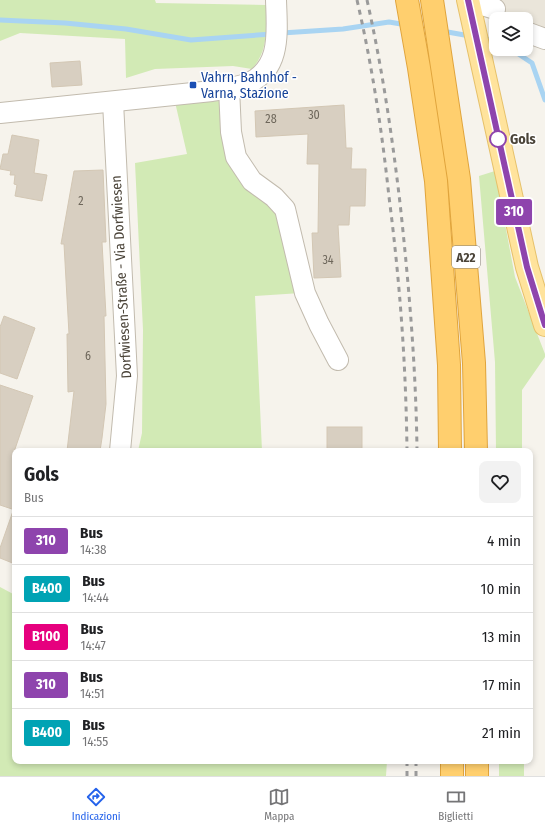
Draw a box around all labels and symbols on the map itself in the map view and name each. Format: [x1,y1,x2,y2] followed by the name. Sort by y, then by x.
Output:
[201,69,297,102] place label: Vahrn, Bahnhof - Varna, Stazione
[188,80,198,90] marker: Vahrn, Bahnhof - Varna, Stazione
[308,108,320,122] house number: 30
[265,112,277,126] house number: 28
[489,130,507,148] marker: Gols
[510,131,536,148] place label: Gols
[108,175,135,379] street label: Dorfwiesen-Straße - Via Dorfwiesen
[78,194,84,208] house number: 2
[491,199,537,225] line badge: 310
[452,246,480,268] road number: A22
[322,253,334,267] house number: 34
[85,349,91,363] house number: 6

